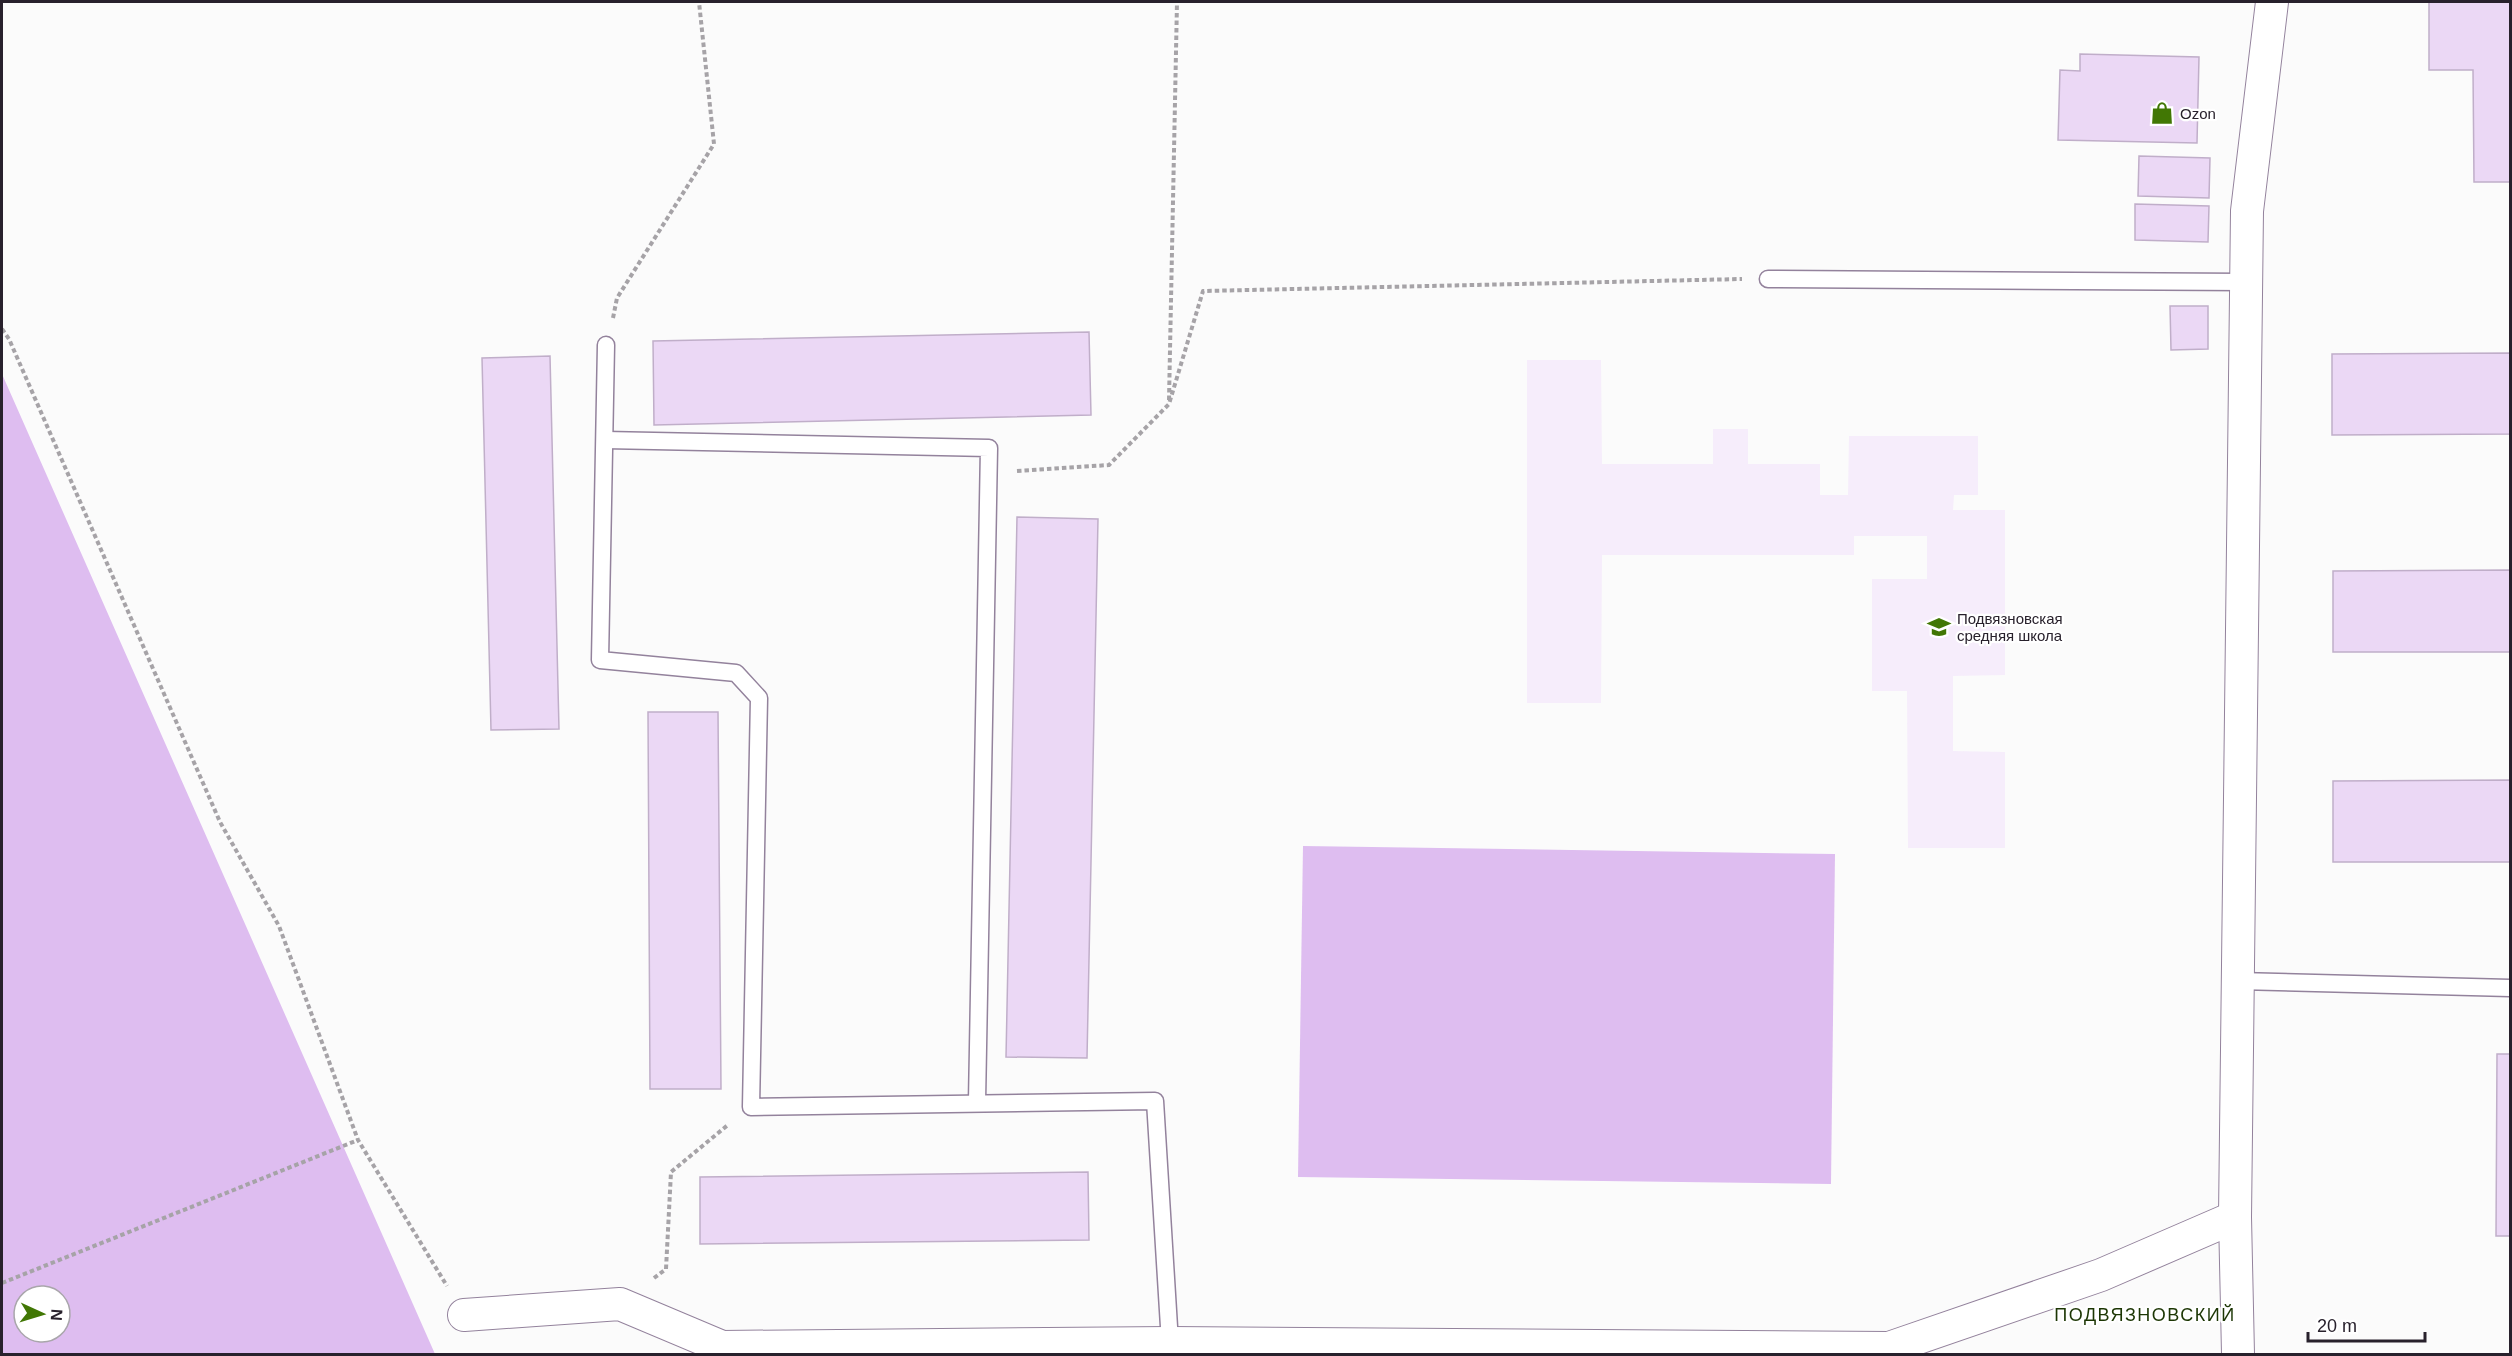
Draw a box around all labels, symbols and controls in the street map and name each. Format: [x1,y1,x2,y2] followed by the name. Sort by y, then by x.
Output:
[2149,100,2175,126] shop icon: Ozon
[2180,105,2216,122] place label: Ozon
[1957,610,2063,644] place label: Подвязновская средняя школа
[1926,614,1952,640] school or university icon: Подвязновская средняя школа
[12,1284,72,1344] north arrow
[2054,1304,2236,1325] district label: ПОДВЯЗНОВСКИЙ
[2308,1305,2425,1343] scale bar
[48,1309,65,1321] text: N
[2317,1316,2357,1336] text: 20 m

